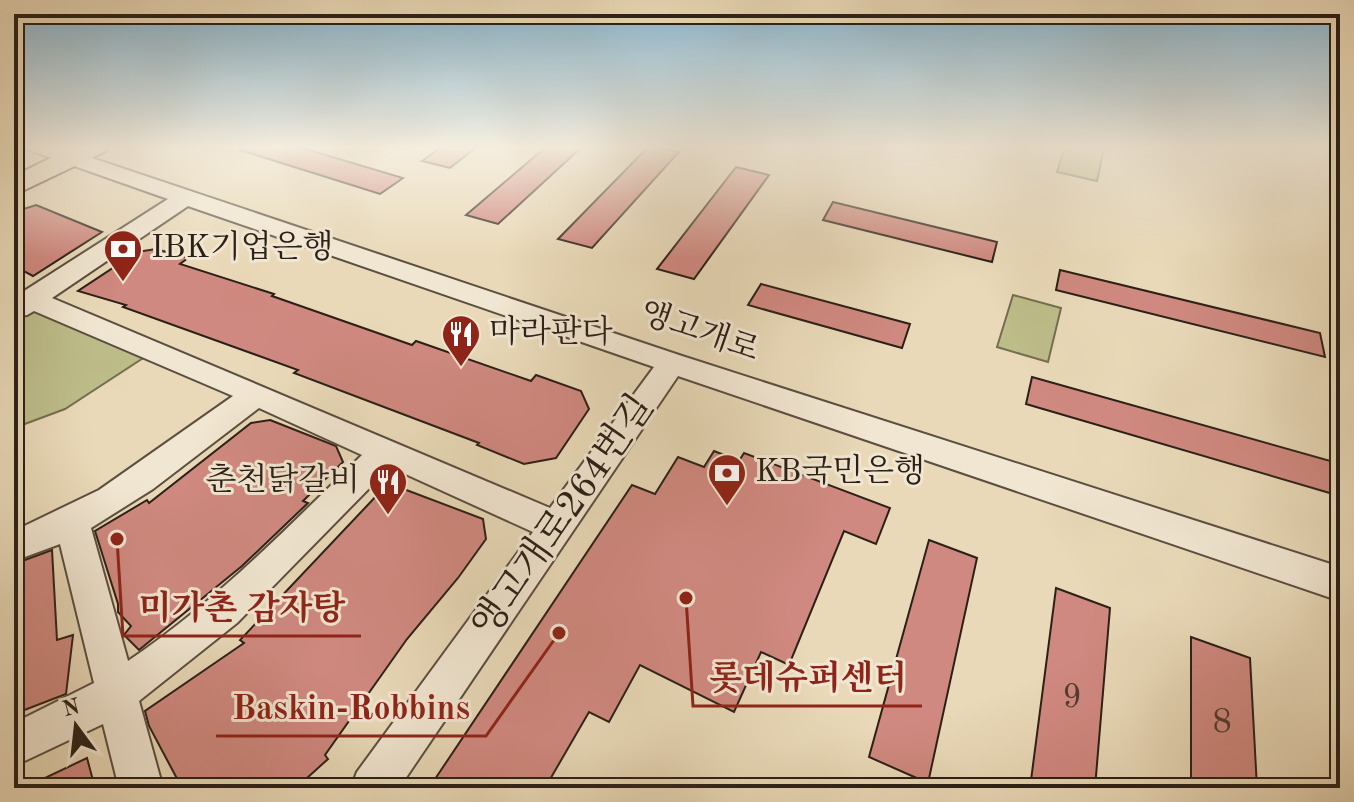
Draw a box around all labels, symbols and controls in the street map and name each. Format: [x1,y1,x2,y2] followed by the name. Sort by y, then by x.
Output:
[102,228,144,283] bank icon: IBK기업은행
[151,229,334,265] place label: IBK기업은행
[635,294,764,368] street label: 앵고개로
[440,313,482,368] restaurant icon: 마라판다
[489,314,613,350] place label: 마라판다
[463,387,662,645] street label: 앵고개로264번길
[706,452,748,507] bank icon: KB국민은행
[755,453,925,489] place label: KB국민은행
[367,461,409,516] restaurant icon: 춘천닭갈비
[205,462,360,498] place label: 춘천닭갈비
[123,578,361,636] callout: 미가촌 감자탕
[139,589,345,627] text: 미가촌 감자탕
[693,648,922,706] callout: 롯데슈퍼센터
[709,659,907,697] text: 롯데슈퍼센터
[216,678,486,736] callout: Baskin-Robbins
[1062,681,1082,715] house number: 9
[36,686,116,766] north arrow
[232,693,470,727] text: Baskin-Robbins
[60,696,82,721] text: N
[1212,706,1232,740] house number: 8

